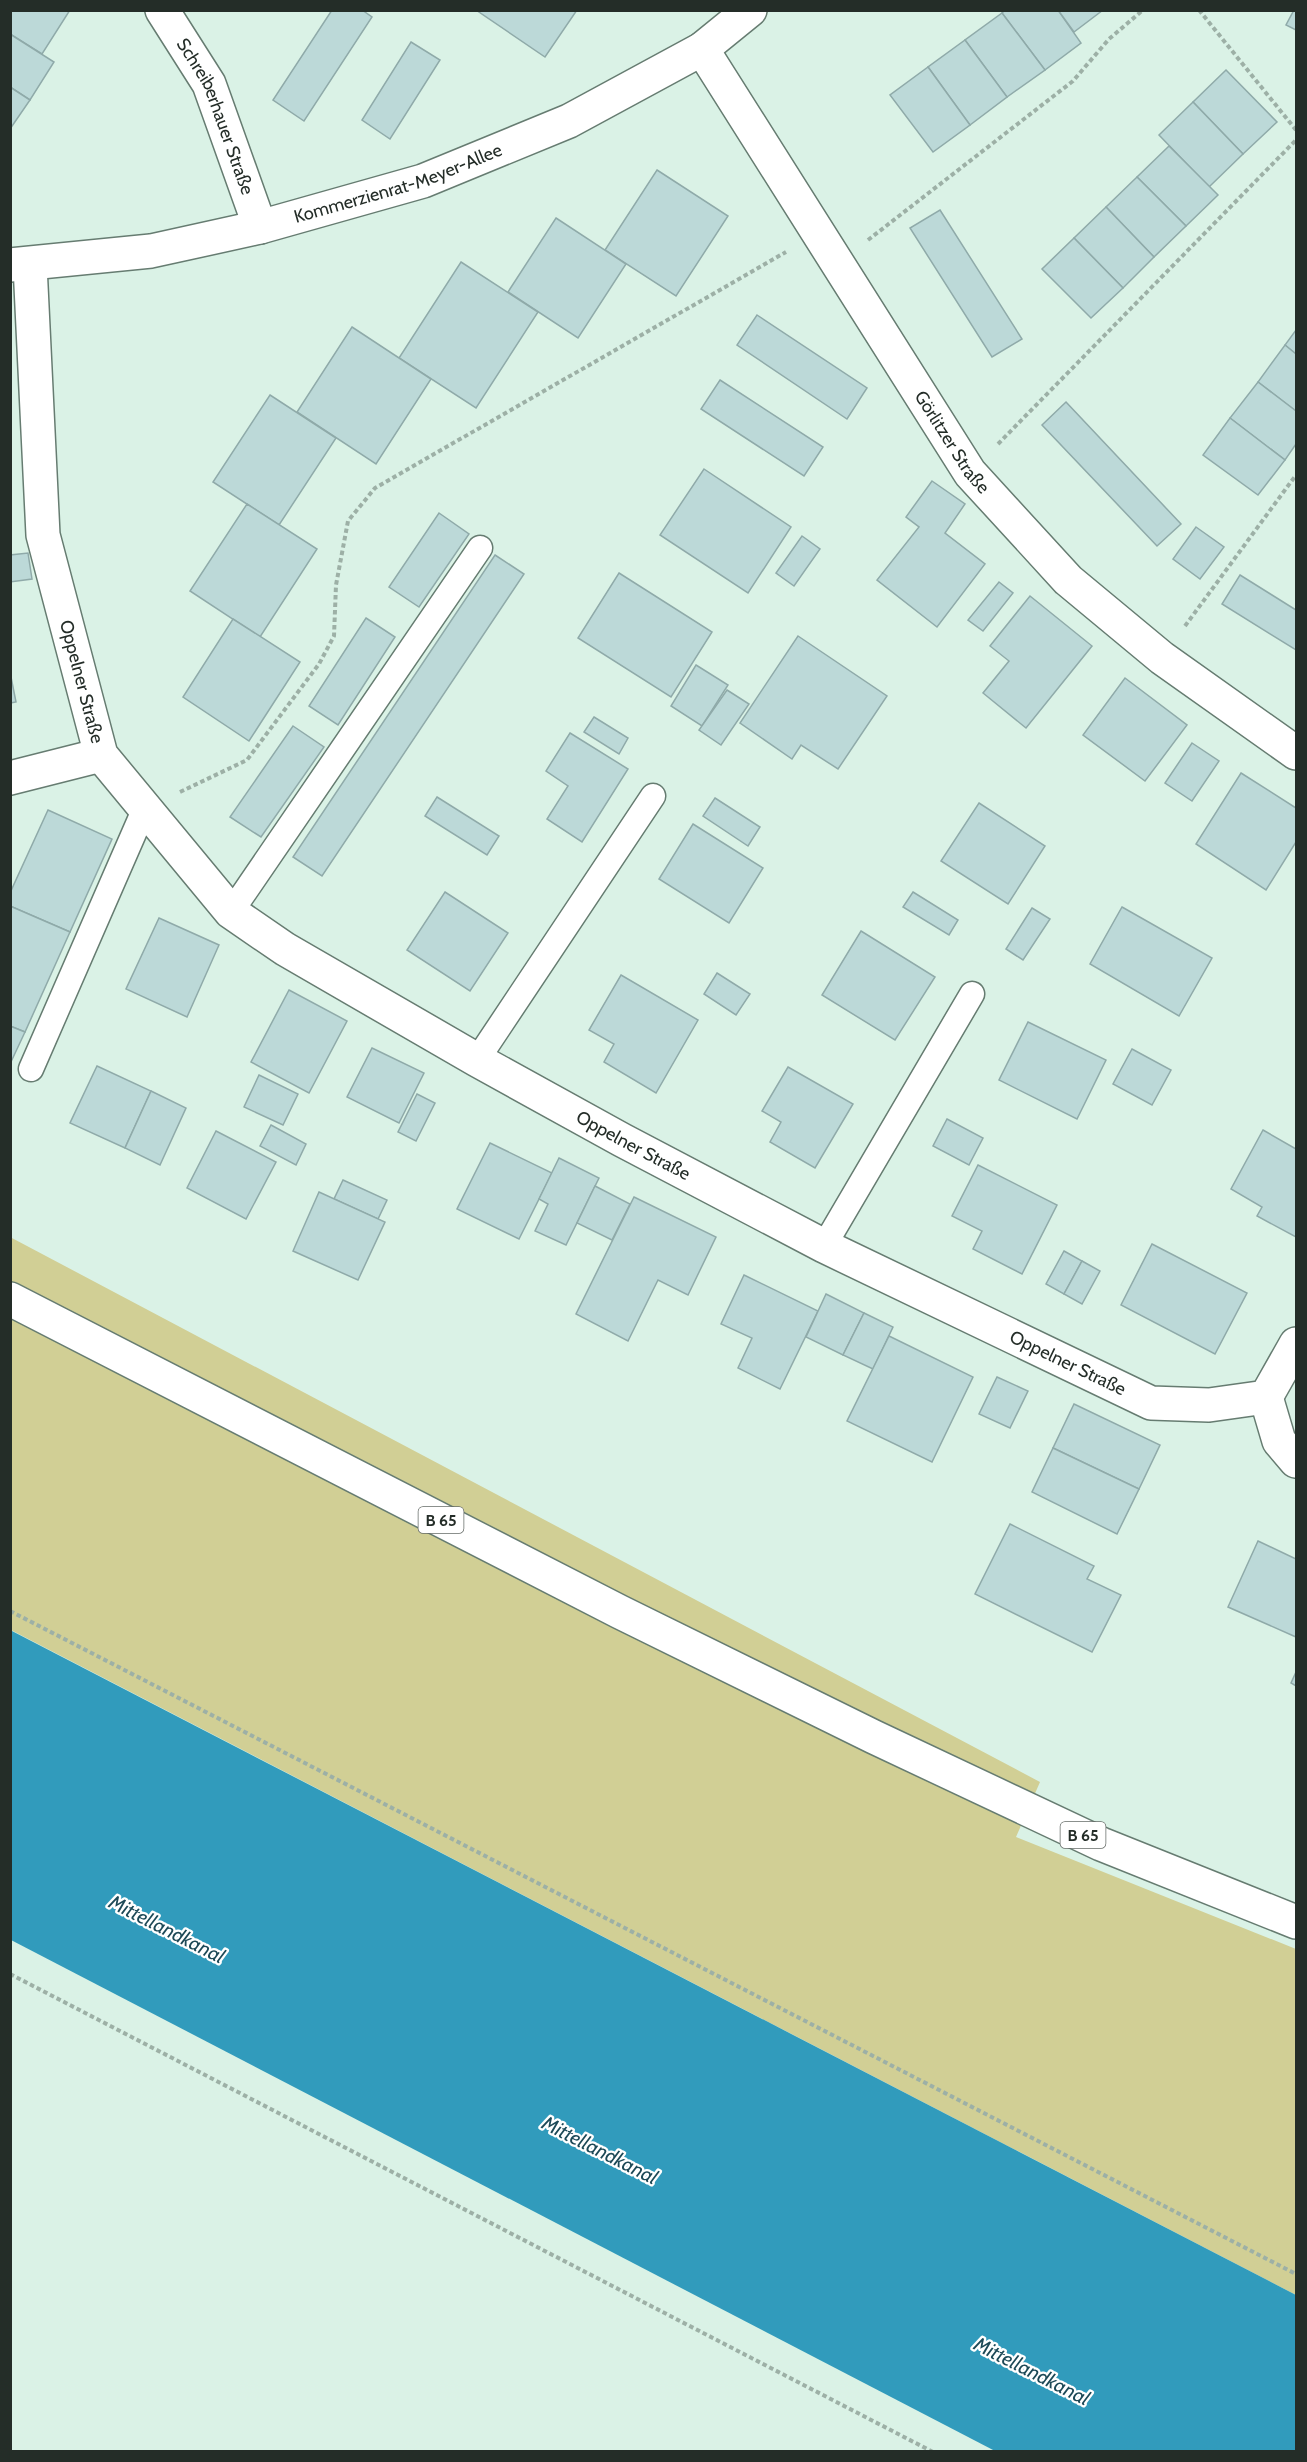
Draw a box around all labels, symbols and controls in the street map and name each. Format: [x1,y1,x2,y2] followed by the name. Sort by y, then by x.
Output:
[172,34,259,198] street label: Schreiberhauer Straße
[291,139,505,228] street label: Kommerzienrat-Meyer-Allee
[910,387,994,498] street label: Görlitzer Straße
[55,618,108,746] street label: Oppelner Straße
[572,1106,694,1185] street label: Oppelner Straße
[1006,1326,1129,1400] street label: Oppelner Straße
[418,1507,464,1533] road number: B 65
[1060,1822,1106,1848] road number: B 65
[104,1889,229,1969] water label: Mittellandkanal
[537,2110,662,2190] water label: Mittellandkanal
[969,2331,1094,2411] water label: Mittellandkanal

